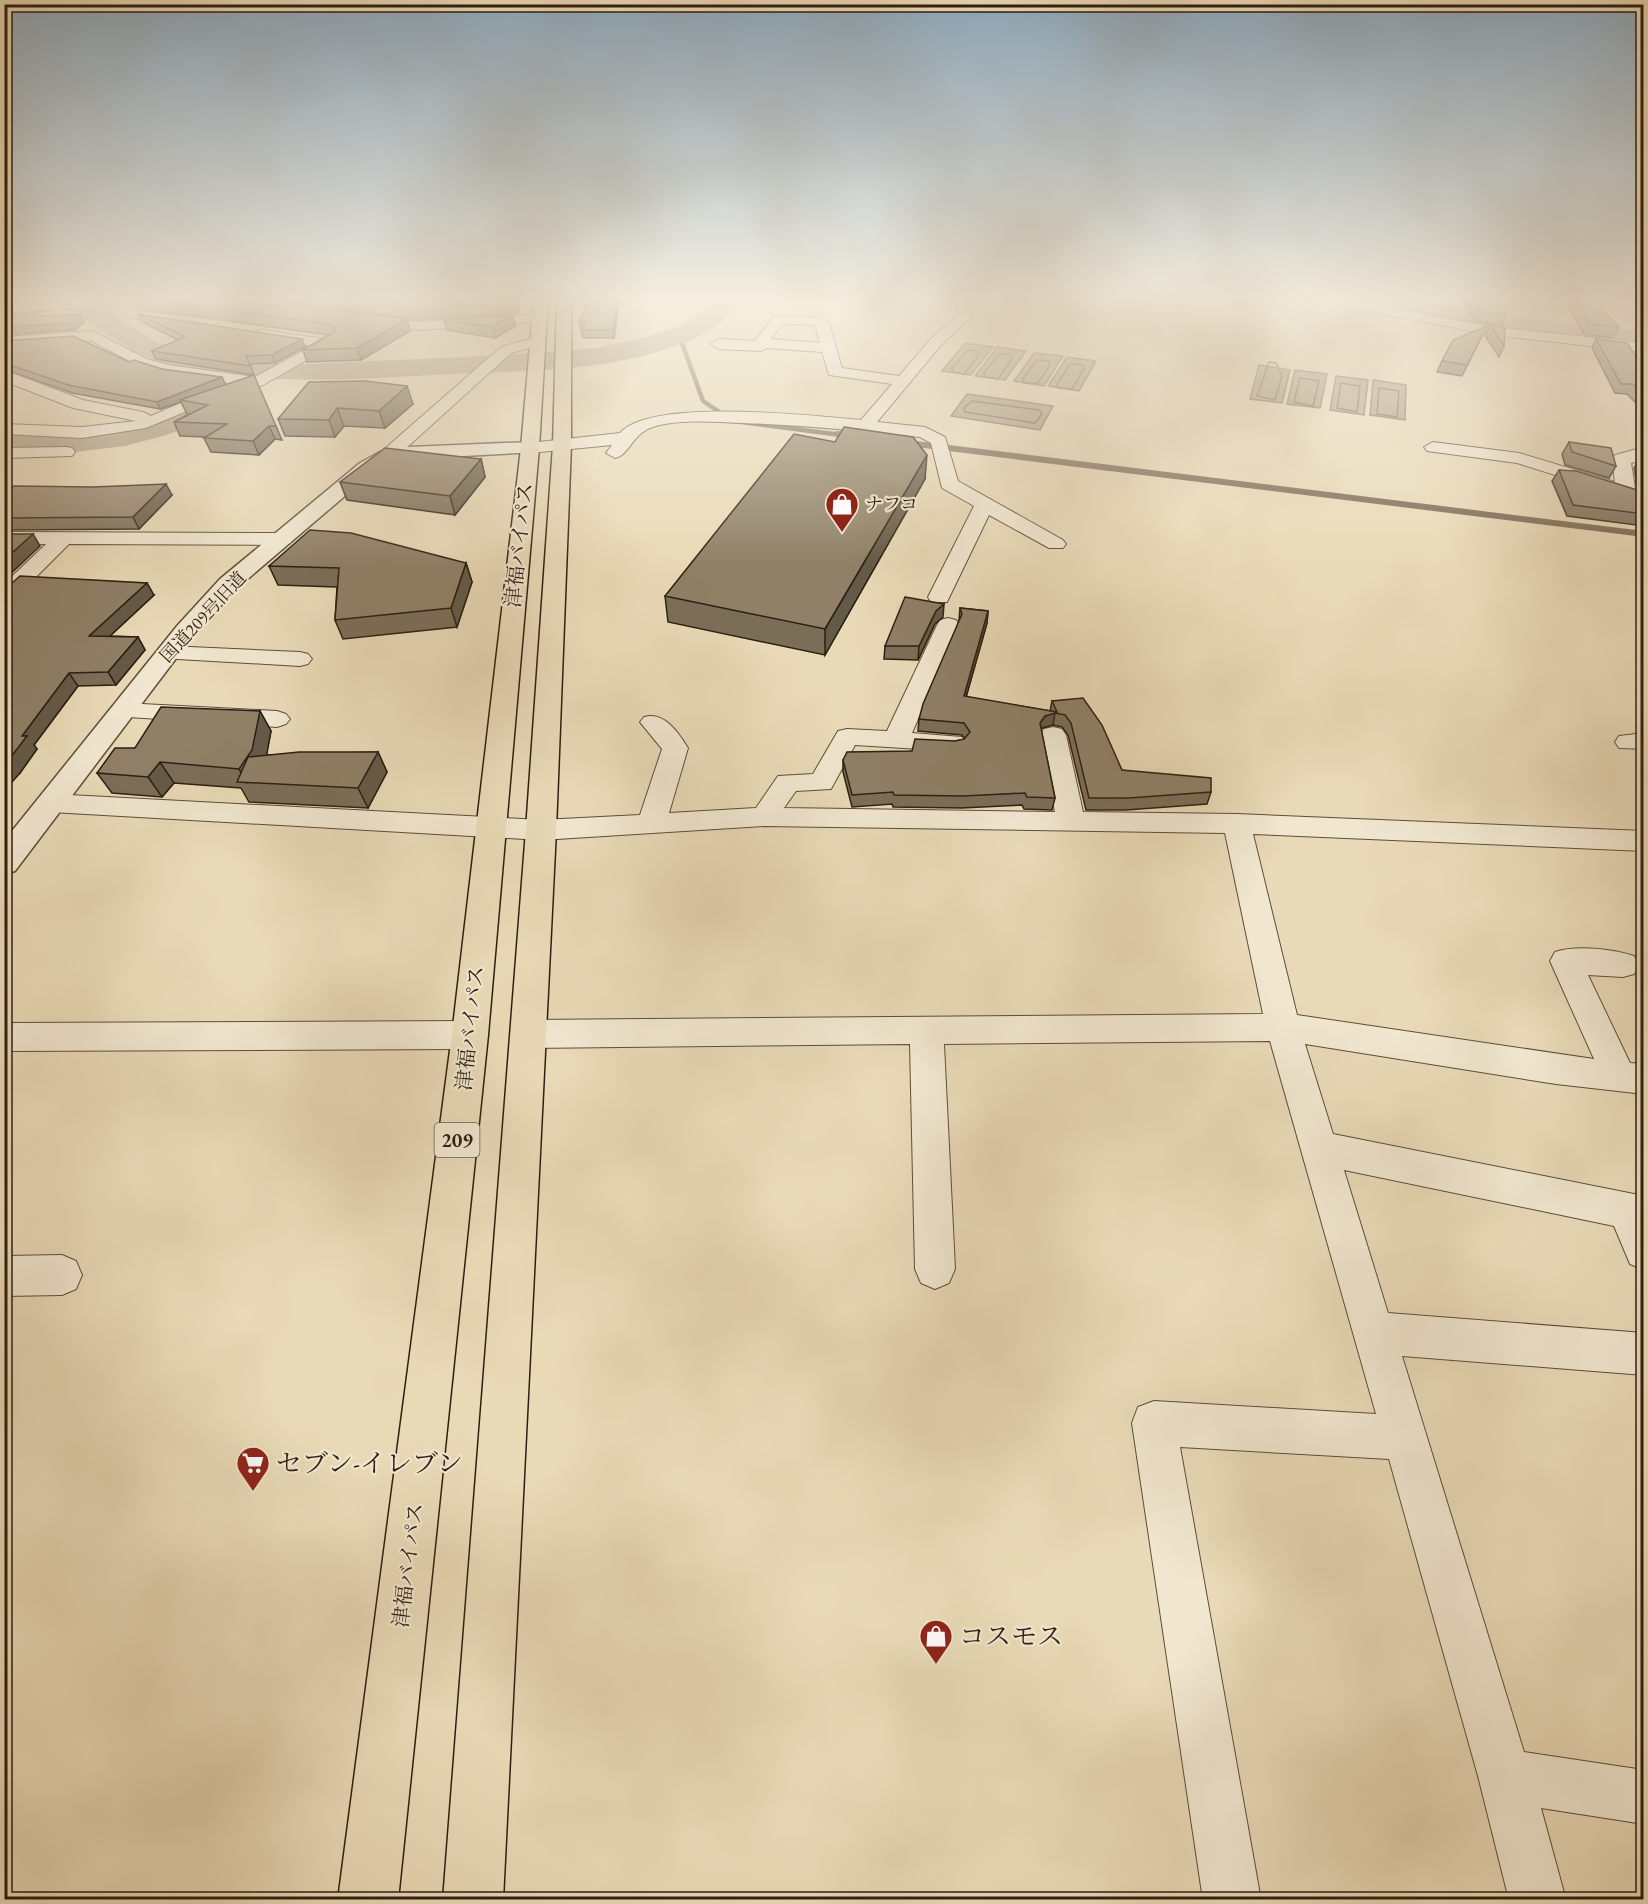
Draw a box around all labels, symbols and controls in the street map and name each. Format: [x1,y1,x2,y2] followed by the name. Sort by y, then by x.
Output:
[499,481,538,609] street label: 津福バイパス
[824,486,860,533] shop icon: ナフコ
[865,492,918,515] place label: ナフコ
[155,566,251,667] street label: 国道209号旧道
[450,964,489,1092] street label: 津福バイパス
[434,1123,480,1157] road number: 209
[235,1445,271,1492] supermarket icon: セブン-イレブン
[276,1446,463,1480] place label: セブン-イレブン
[386,1501,429,1629] street label: 津福バイパス
[918,1618,954,1665] shop icon: コスモス
[959,1619,1063,1653] place label: コスモス

